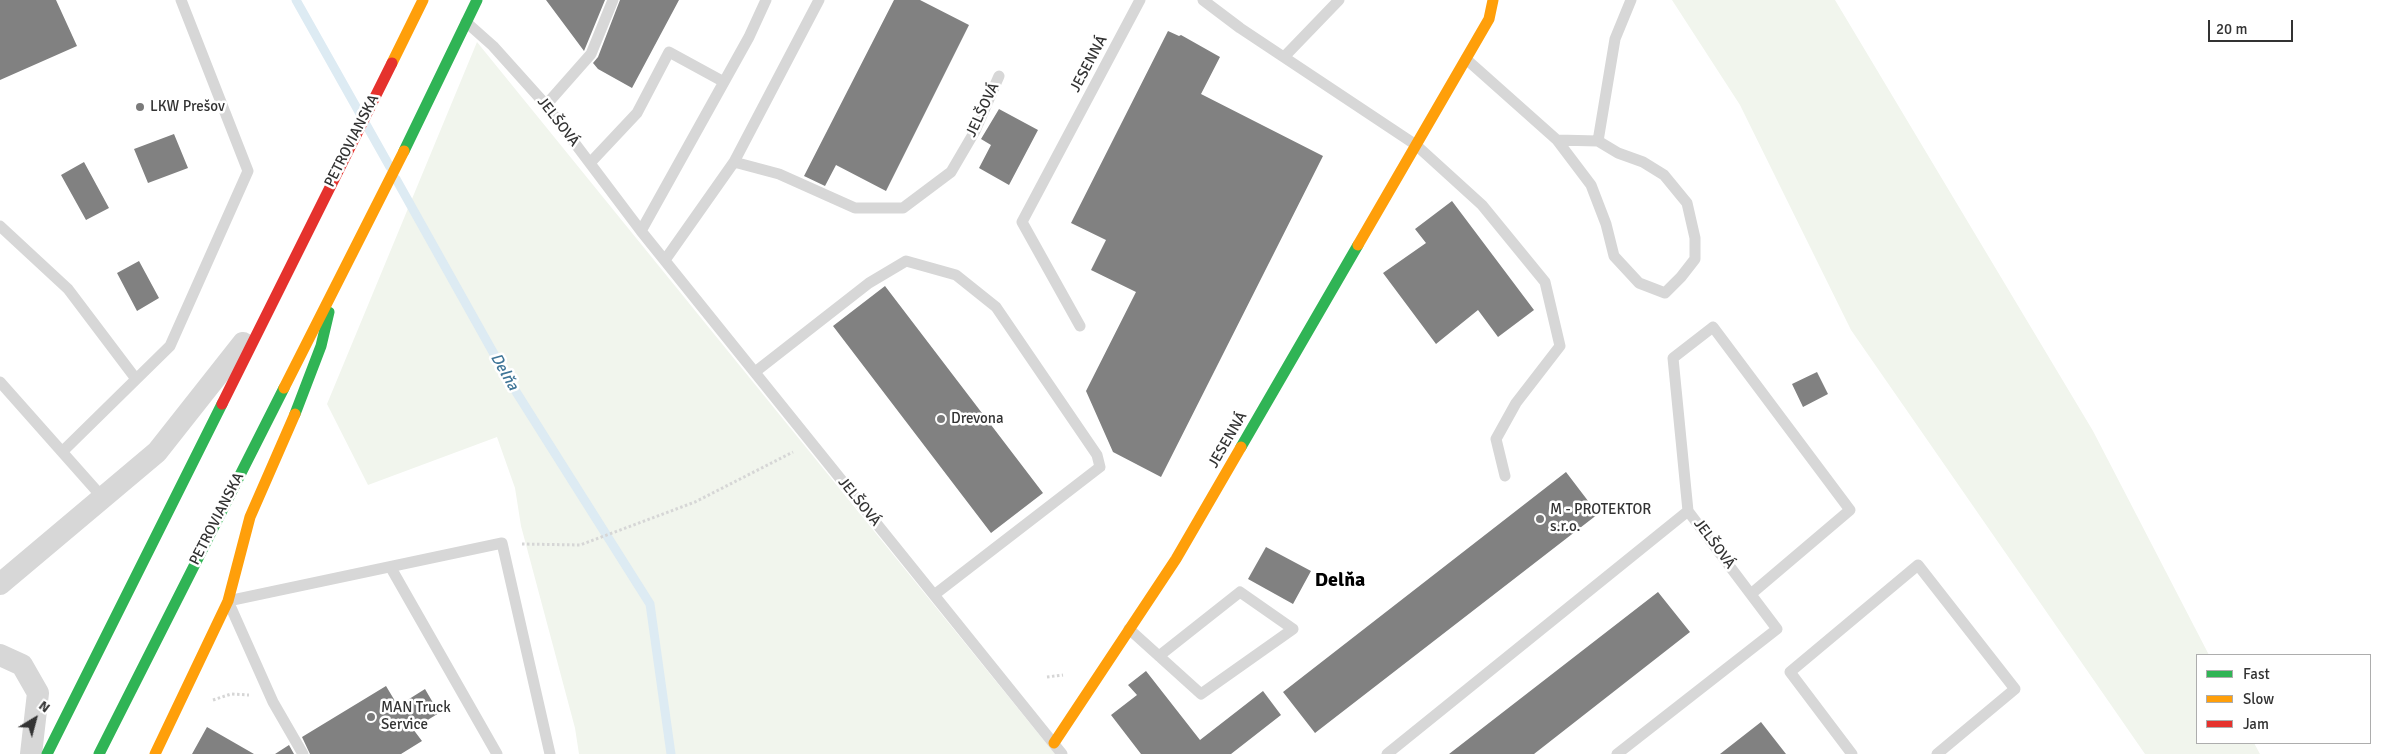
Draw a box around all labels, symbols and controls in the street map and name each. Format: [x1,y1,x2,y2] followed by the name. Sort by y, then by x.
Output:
[2211,10,2296,42] scale bar
[2216,20,2247,38] text: 20 m
[1067,33,1111,95] street label: JESENNÁ
[963,80,1003,140] street label: JELŠOVÁ
[321,92,383,190] street label: PETROVIANSKA
[533,94,583,150] street label: JELŠOVÁ
[150,98,225,116] place label: LKW Prešov
[134,101,146,113] marker: LKW Prešov
[486,350,522,394] water label: Delňa
[1205,409,1251,471] street label: JESENNÁ
[951,410,1003,428] place label: Drevona
[935,413,947,425] marker: Drevona
[186,470,248,568] street label: PETROVIANSKA
[834,474,884,530] street label: JELŠOVÁ
[1550,501,1651,536] place label: M - PROTEKTOR s.r.o.
[1534,513,1546,525] marker: M - PROTEKTOR s.r.o.
[1689,515,1739,573] street label: JELŠOVÁ
[1315,569,1365,593] district label: Delňa
[2196,654,2371,744] legend
[2243,665,2270,683] text: Fast
[2243,690,2274,708] text: Slow
[10,694,60,744] north arrow
[35,697,53,716] text: N
[381,699,451,734] place label: MAN Truck Service
[365,711,377,723] marker: MAN Truck Service
[2243,715,2269,733] text: Jam

